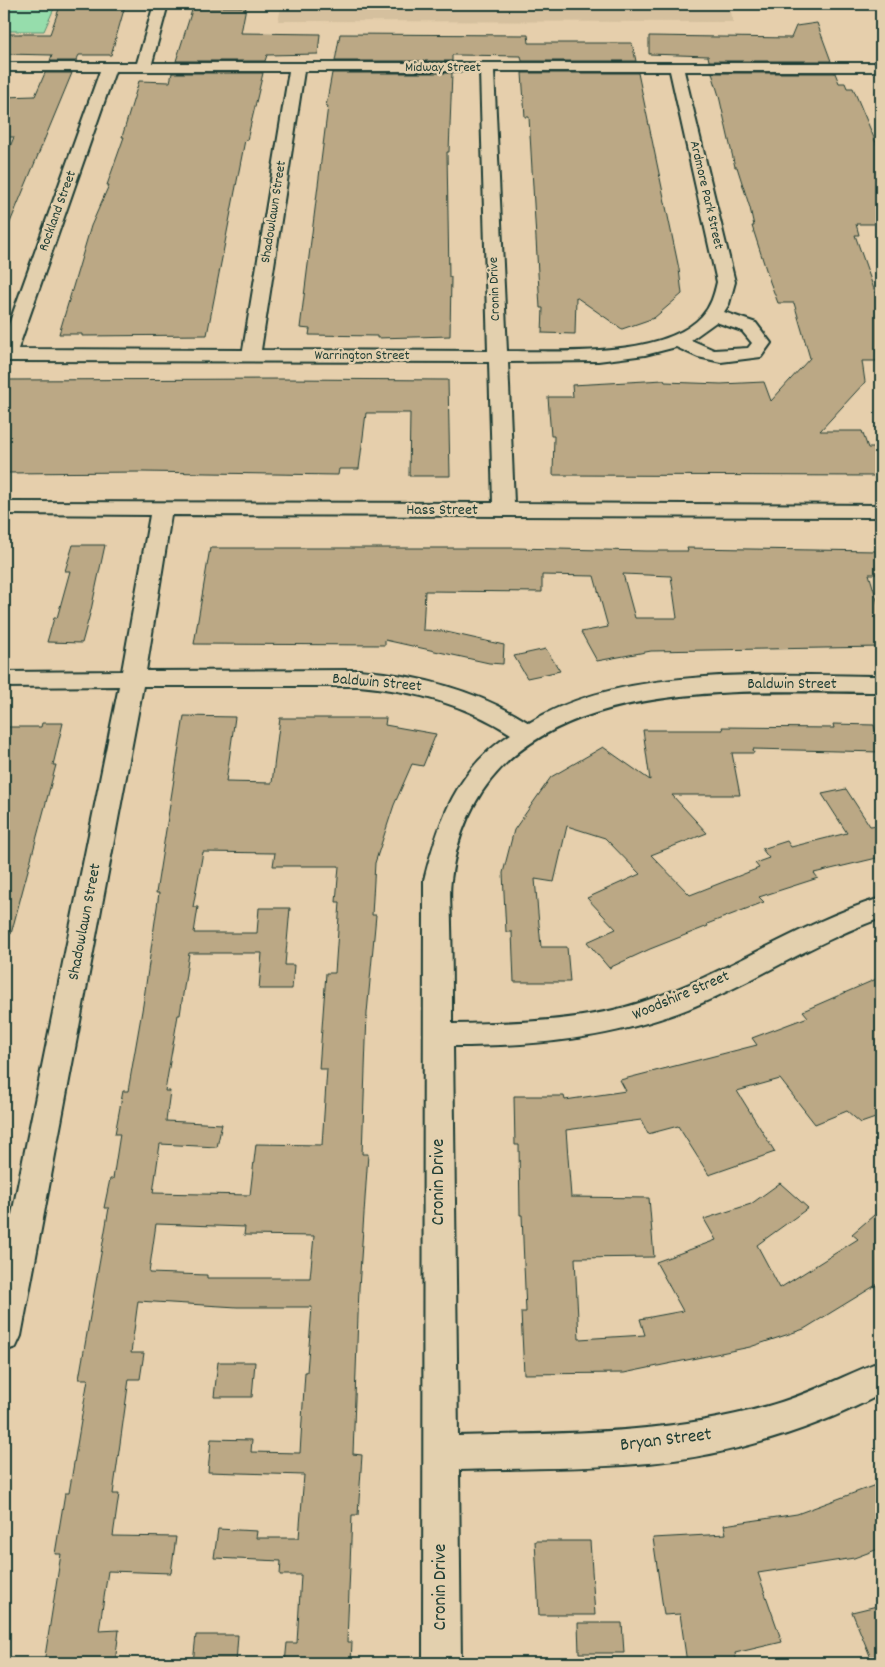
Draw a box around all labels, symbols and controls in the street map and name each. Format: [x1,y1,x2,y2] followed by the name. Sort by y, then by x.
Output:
[405,58,481,78] street label: Midway Street
[684,139,728,251] street label: Ardmore Park Street
[256,159,292,265] street label: Shadowlawn Street
[34,168,82,254] street label: Rockland Street
[484,257,506,321] street label: Cronin Drive
[314,346,410,366] street label: Warrington Street
[406,499,478,522] street label: Hass Street
[331,668,423,698] street label: Baldwin Street
[747,673,837,696] street label: Baldwin Street
[62,862,108,982] street label: Shadowlawn Street
[629,965,733,1027] street label: Woodshire Street
[426,1139,453,1225] street label: Cronin Drive
[619,1422,713,1460] street label: Bryan Street
[428,1544,455,1630] street label: Cronin Drive

